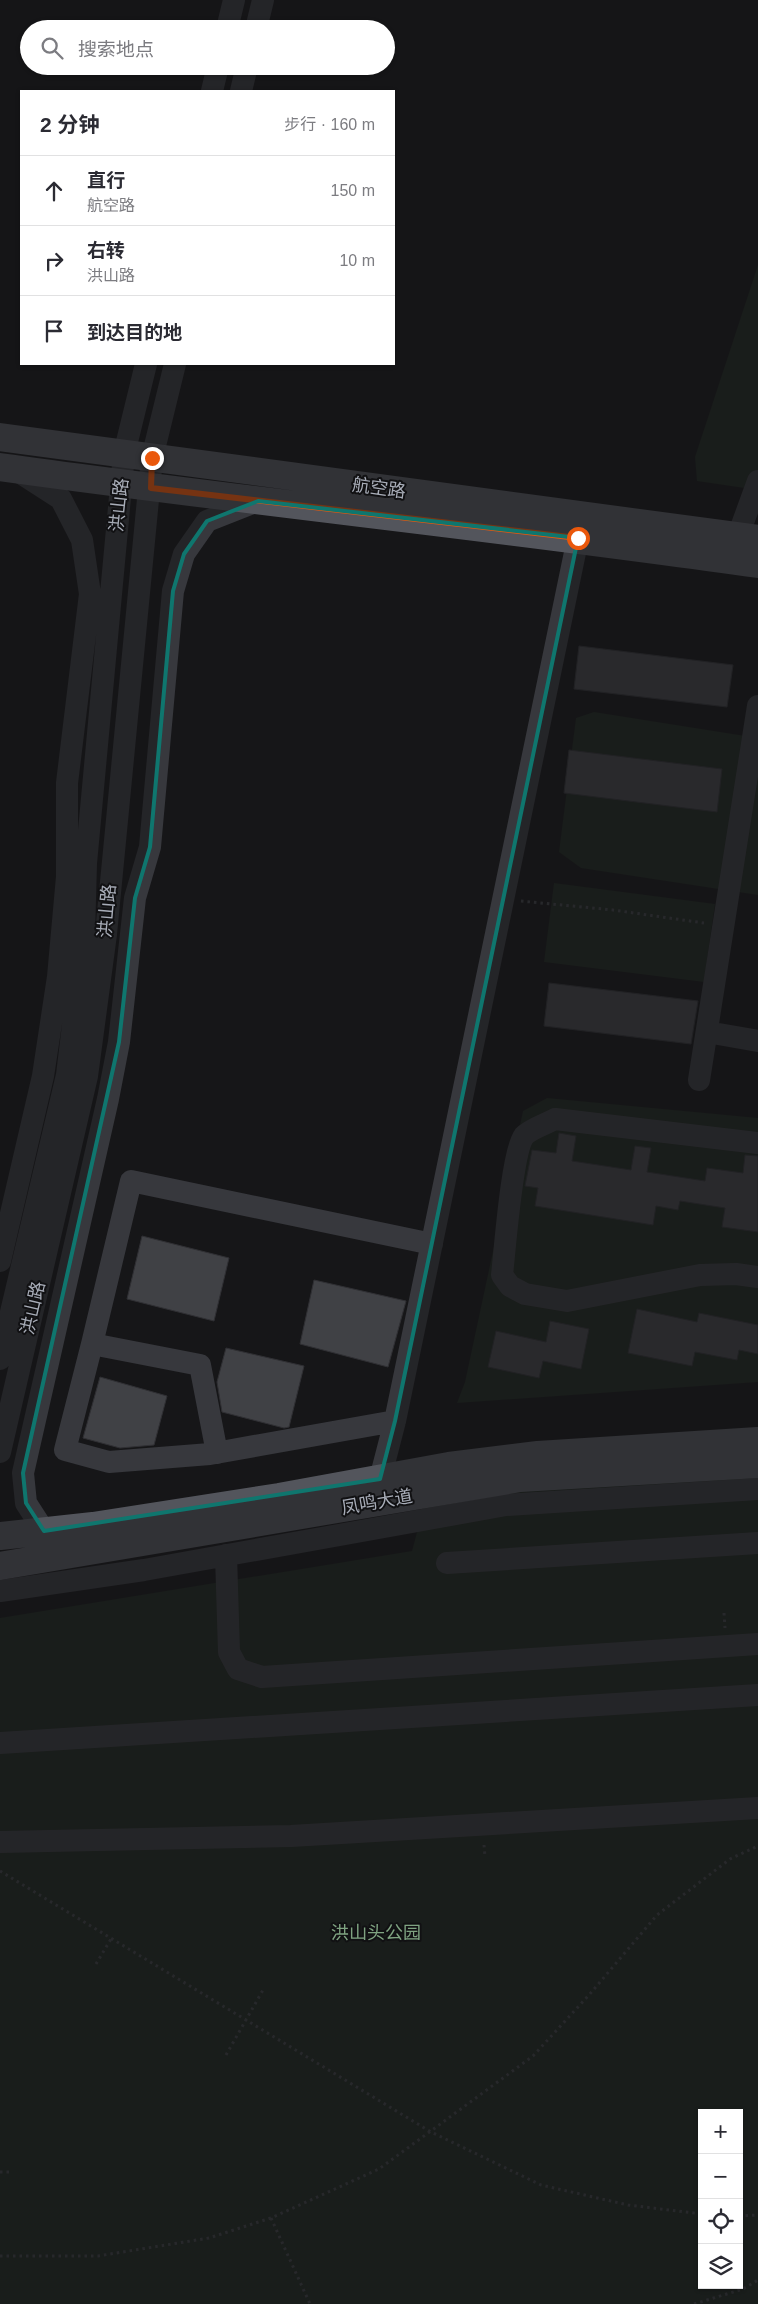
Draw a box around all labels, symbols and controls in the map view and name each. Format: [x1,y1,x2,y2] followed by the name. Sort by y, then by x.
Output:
[20,20,395,75] search box
[38,34,66,62] icon: search
[78,39,154,60] text: 搜索地点
[40,113,100,136] text: 2 分钟
[284,116,375,133] text: 步行 · 160 m
[87,170,125,191] text: 直行
[40,177,68,205] icon: ahead
[331,182,375,199] text: 150 m
[87,197,135,214] text: 航空路
[87,240,125,261] text: 右转
[40,247,68,275] icon: right
[339,252,375,269] text: 10 m
[87,267,135,284] text: 洪山路
[40,317,68,345] icon: arrive
[87,322,182,343] text: 到达目的地
[141,447,164,470] route end
[351,474,407,502] street label: 航空路
[106,477,132,533] street label: 洪山路
[567,527,590,550] route start
[95,883,119,939] street label: 洪山路
[17,1279,49,1337] street label: 洪山路
[340,1486,414,1518] street label: 凤鸣大道
[331,1923,421,1943] park label: 洪山头公园
[698,2109,743,2289] map controls
[698,2109,743,2154] button: +
[698,2154,743,2199] button: −
[698,2199,743,2244] button: locate
[698,2244,743,2289] button: layers

